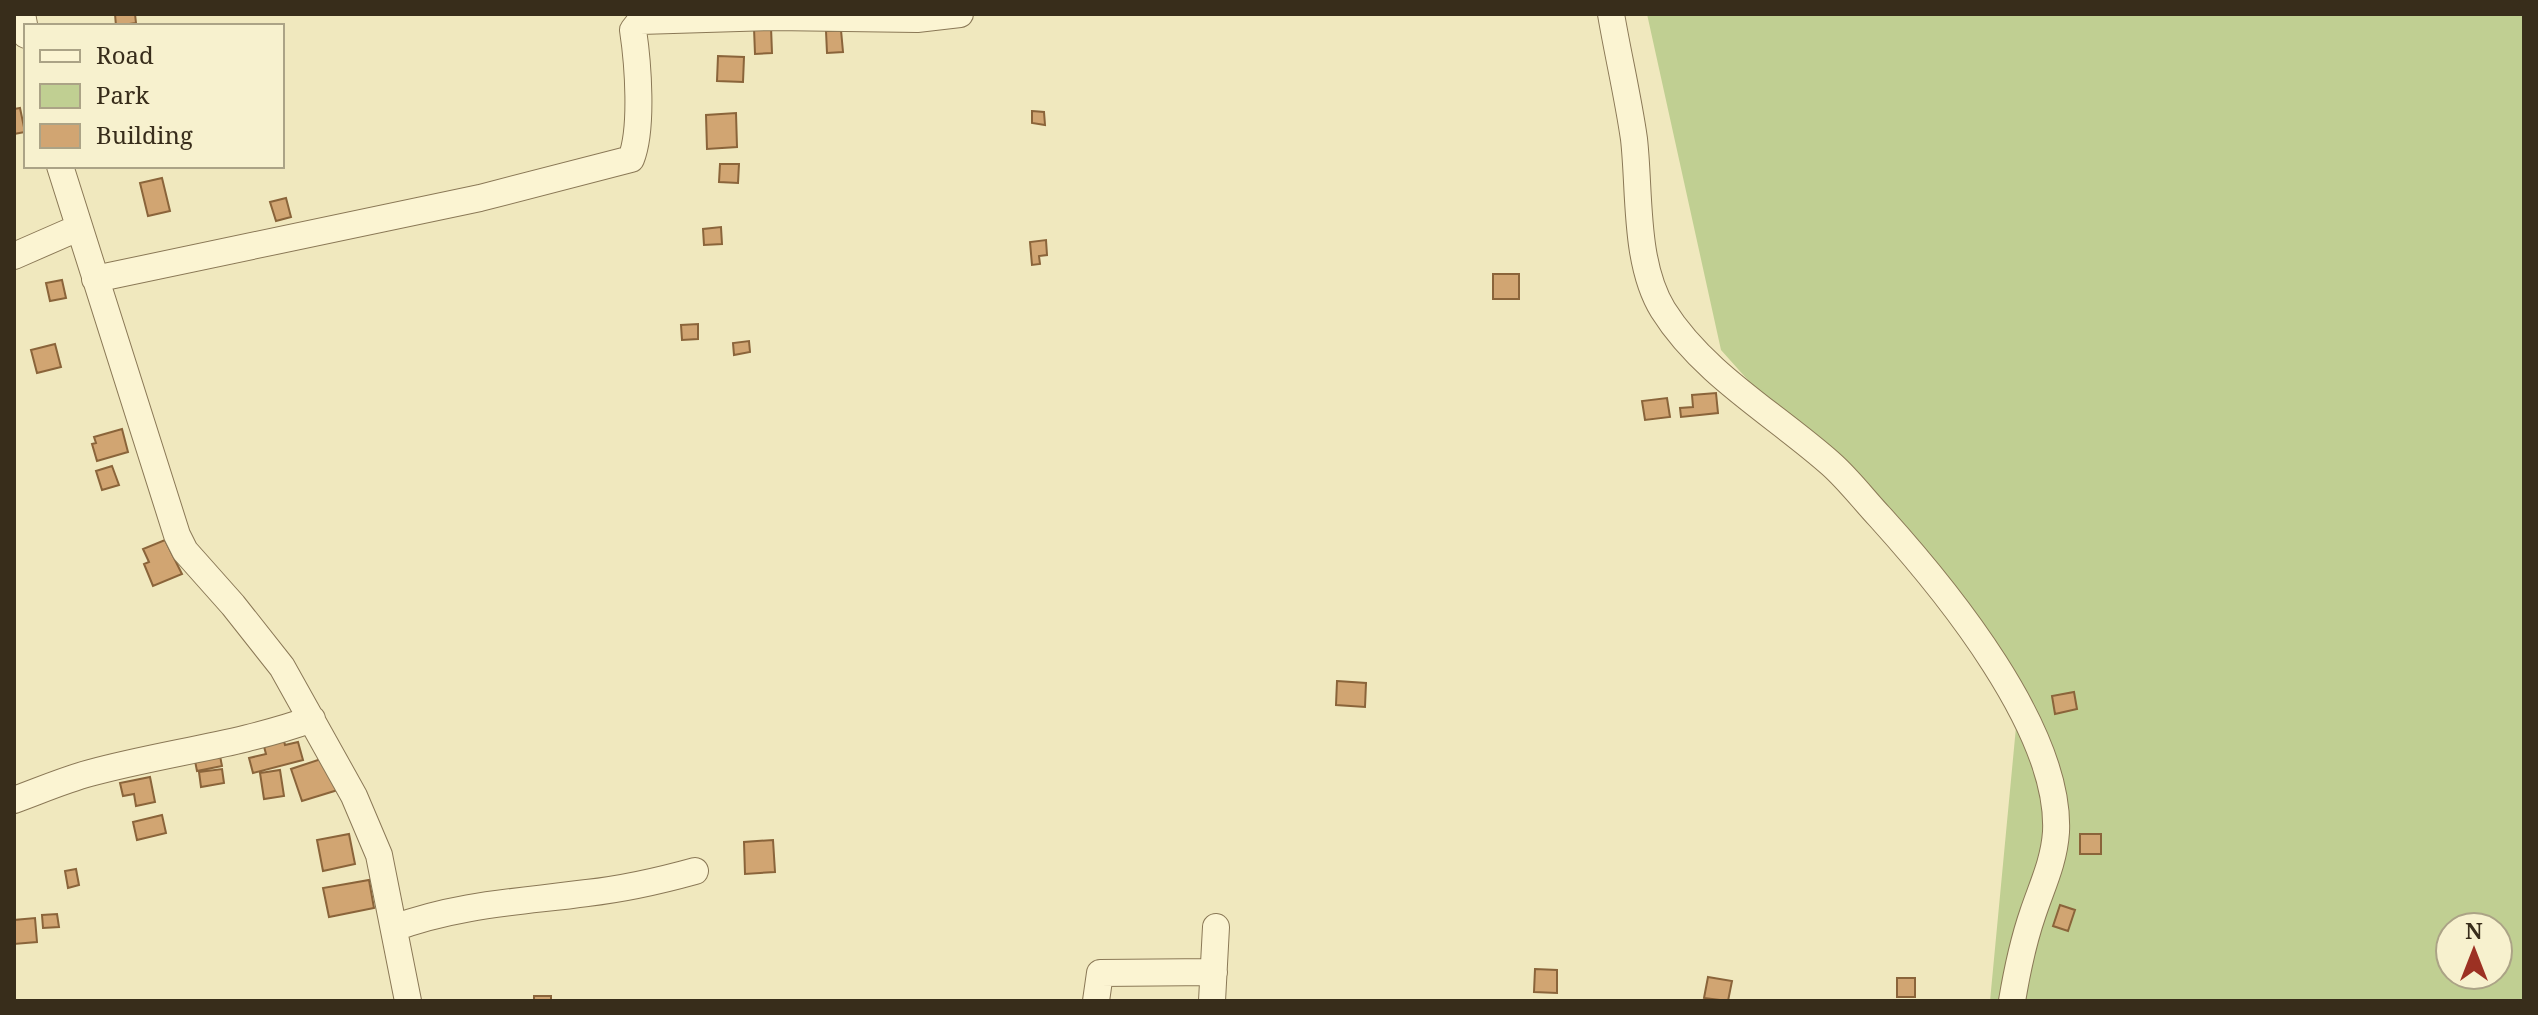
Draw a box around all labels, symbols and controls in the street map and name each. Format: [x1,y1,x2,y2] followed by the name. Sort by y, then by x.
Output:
[24,24,284,168] legend
[96,38,154,71] text: Road
[96,78,150,111] text: Park
[96,118,193,151] text: Building
[2434,911,2514,991] north arrow
[2465,915,2483,945] text: N

